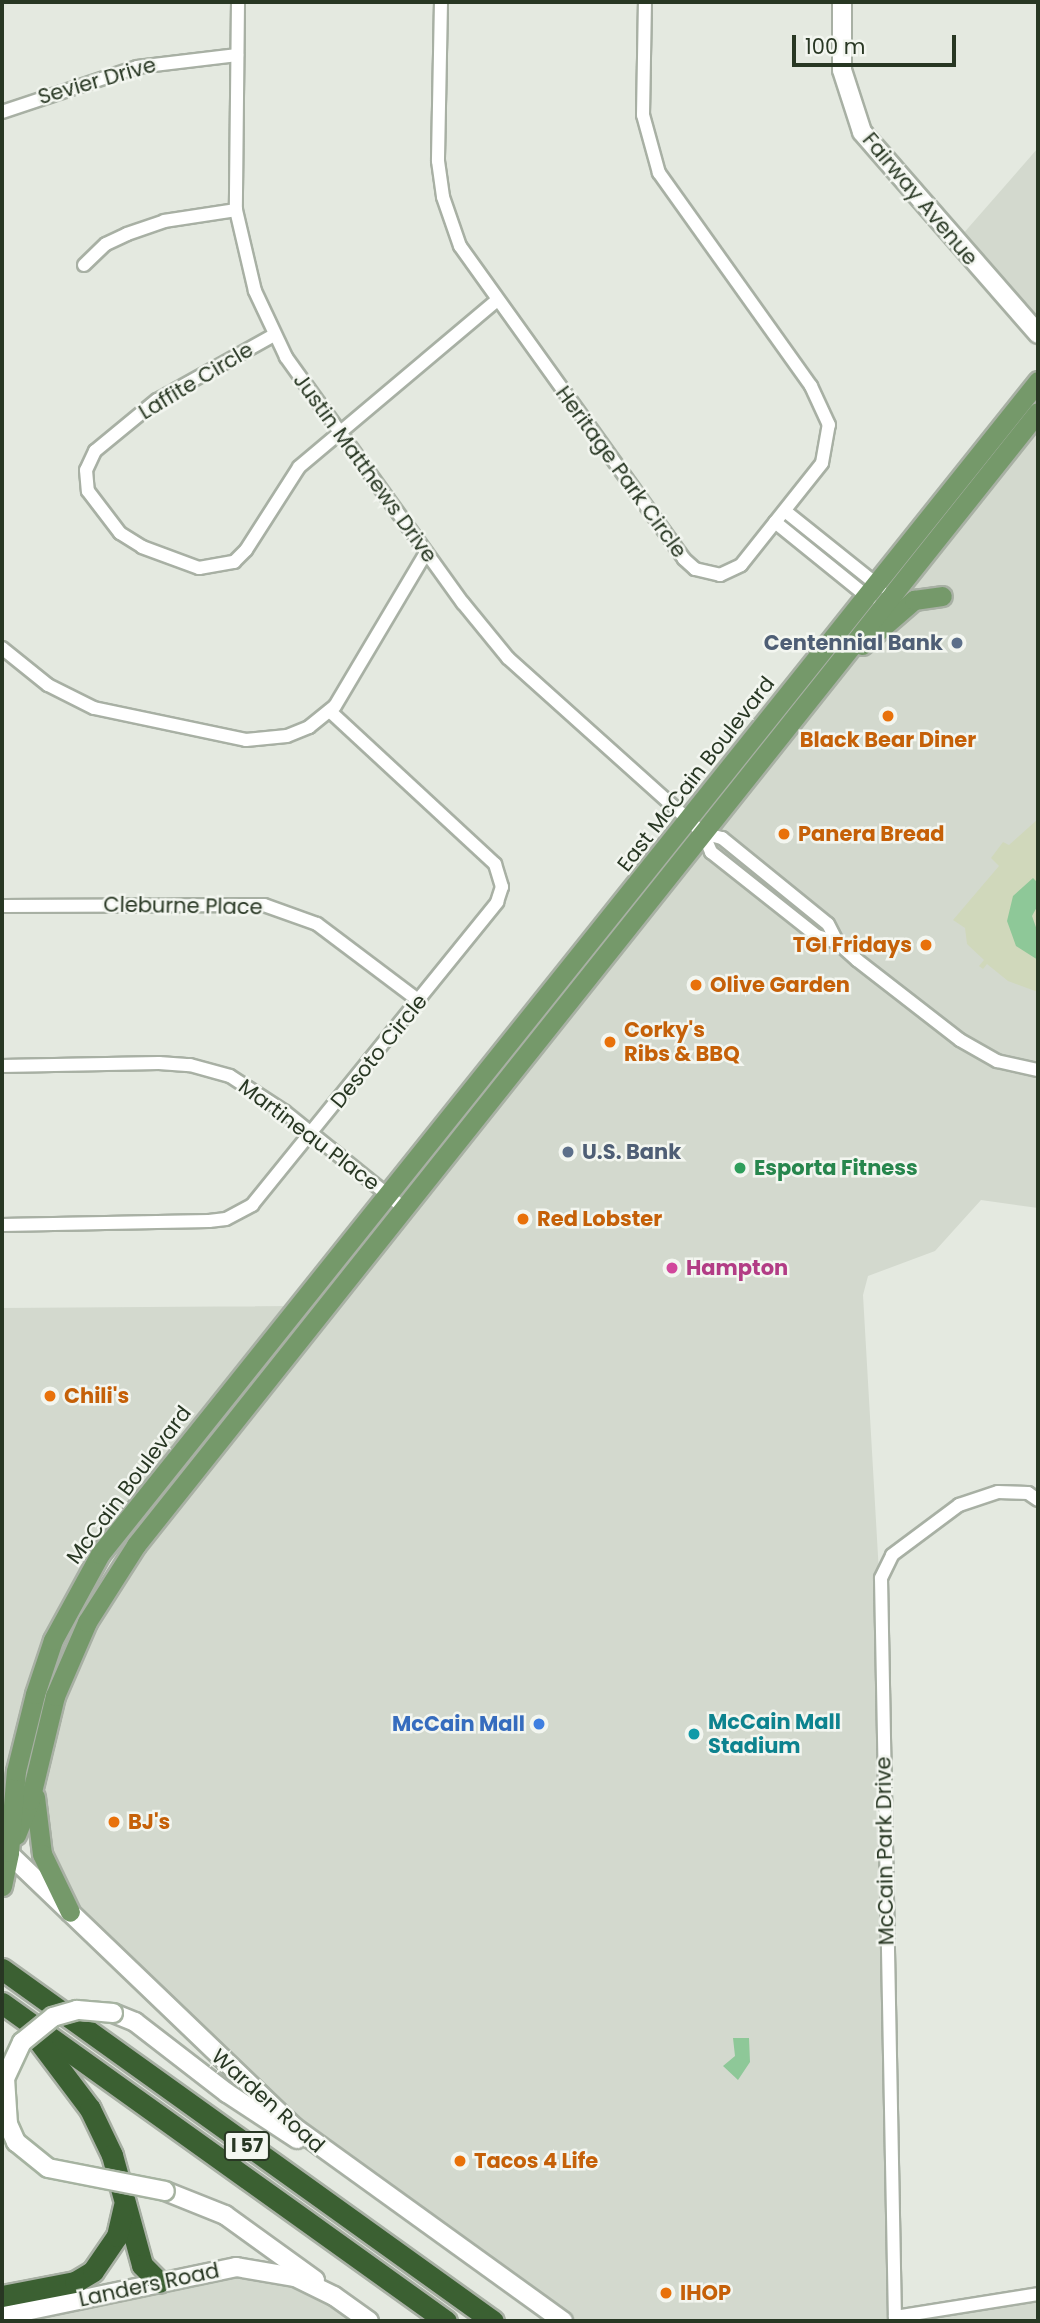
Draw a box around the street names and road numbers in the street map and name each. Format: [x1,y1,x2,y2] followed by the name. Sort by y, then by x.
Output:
[35,52,159,110] street label: Sevier Drive
[857,128,983,270] street label: Fairway Avenue
[134,337,258,425] street label: Laffite Circle
[288,368,442,568] street label: Justin Matthews Drive
[550,381,692,563] street label: Heritage Park Circle
[612,671,780,877] street label: East McCain Boulevard
[103,892,263,920] street label: Cleburne Place
[325,989,433,1113] street label: Desoto Circle
[234,1074,384,1196] street label: Martineau Place
[61,1401,197,1569] street label: McCain Boulevard
[871,1756,899,1946] street label: McCain Park Drive
[206,2044,330,2158] street label: Warden Road
[222,2130,272,2162] road number: I 57
[76,2258,222,2312] street label: Landers Road

